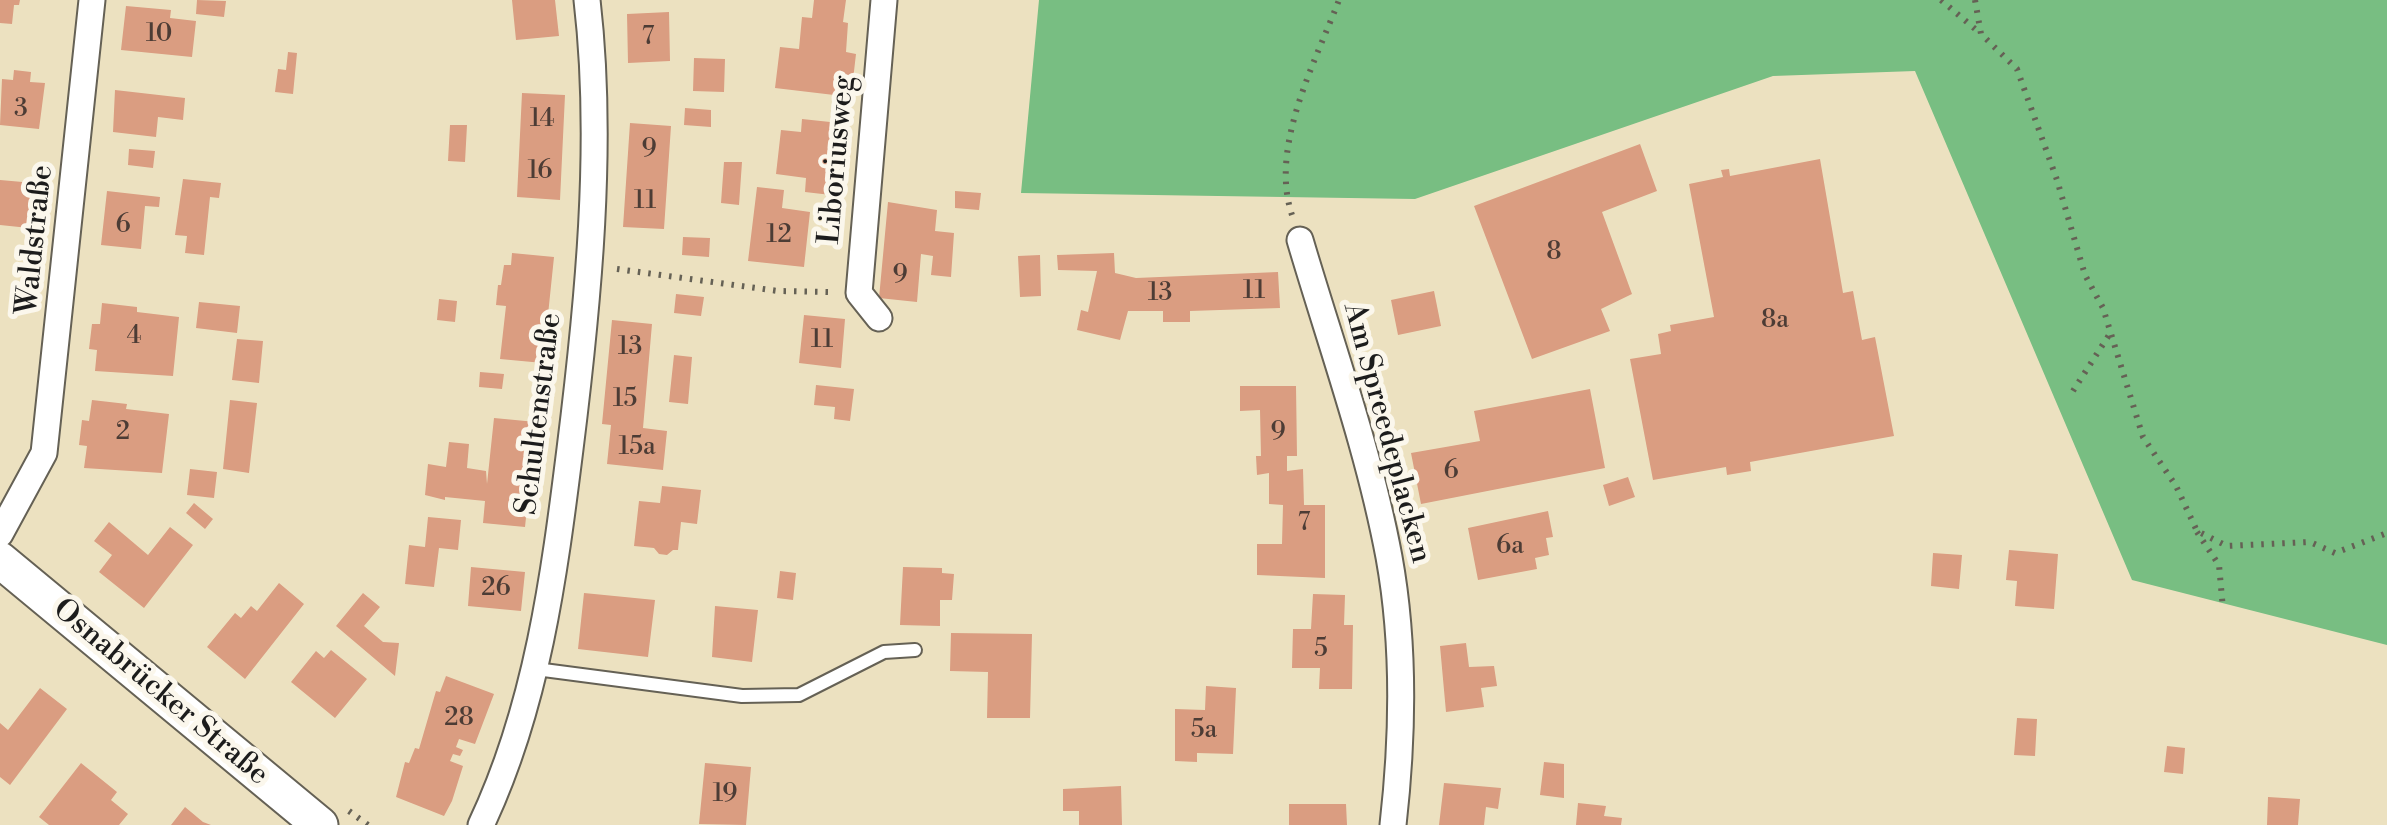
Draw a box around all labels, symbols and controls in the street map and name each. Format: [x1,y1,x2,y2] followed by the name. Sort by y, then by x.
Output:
[146,20,172,50] house number: 10
[642,23,654,53] house number: 7
[813,74,863,246] street label: Liboriusweg
[14,95,28,125] house number: 3
[530,105,554,135] house number: 14
[641,135,657,165] house number: 9
[527,157,553,187] house number: 16
[10,163,62,317] street label: Waldstraße
[634,187,656,217] house number: 11
[115,211,131,241] house number: 6
[766,221,792,251] house number: 12
[1546,238,1562,268] house number: 8
[892,261,908,291] house number: 9
[1243,277,1265,307] house number: 11
[1148,279,1172,309] house number: 13
[1334,299,1438,567] street label: Am Spreedeplacken
[1761,306,1789,336] house number: 8a
[510,311,570,517] street label: Schultenstraße
[127,322,141,352] house number: 4
[811,326,833,356] house number: 11
[618,333,642,363] house number: 13
[613,385,637,415] house number: 15
[116,418,130,448] house number: 2
[1270,418,1286,448] house number: 9
[618,433,656,463] house number: 15a
[1443,457,1459,487] house number: 6
[1298,509,1310,539] house number: 7
[1496,532,1524,562] house number: 6a
[481,574,511,604] house number: 26
[45,592,275,794] street label: Osnabrücker Straße
[1314,635,1328,665] house number: 5
[444,704,474,734] house number: 28
[1191,716,1217,746] house number: 5a
[712,780,738,810] house number: 19

